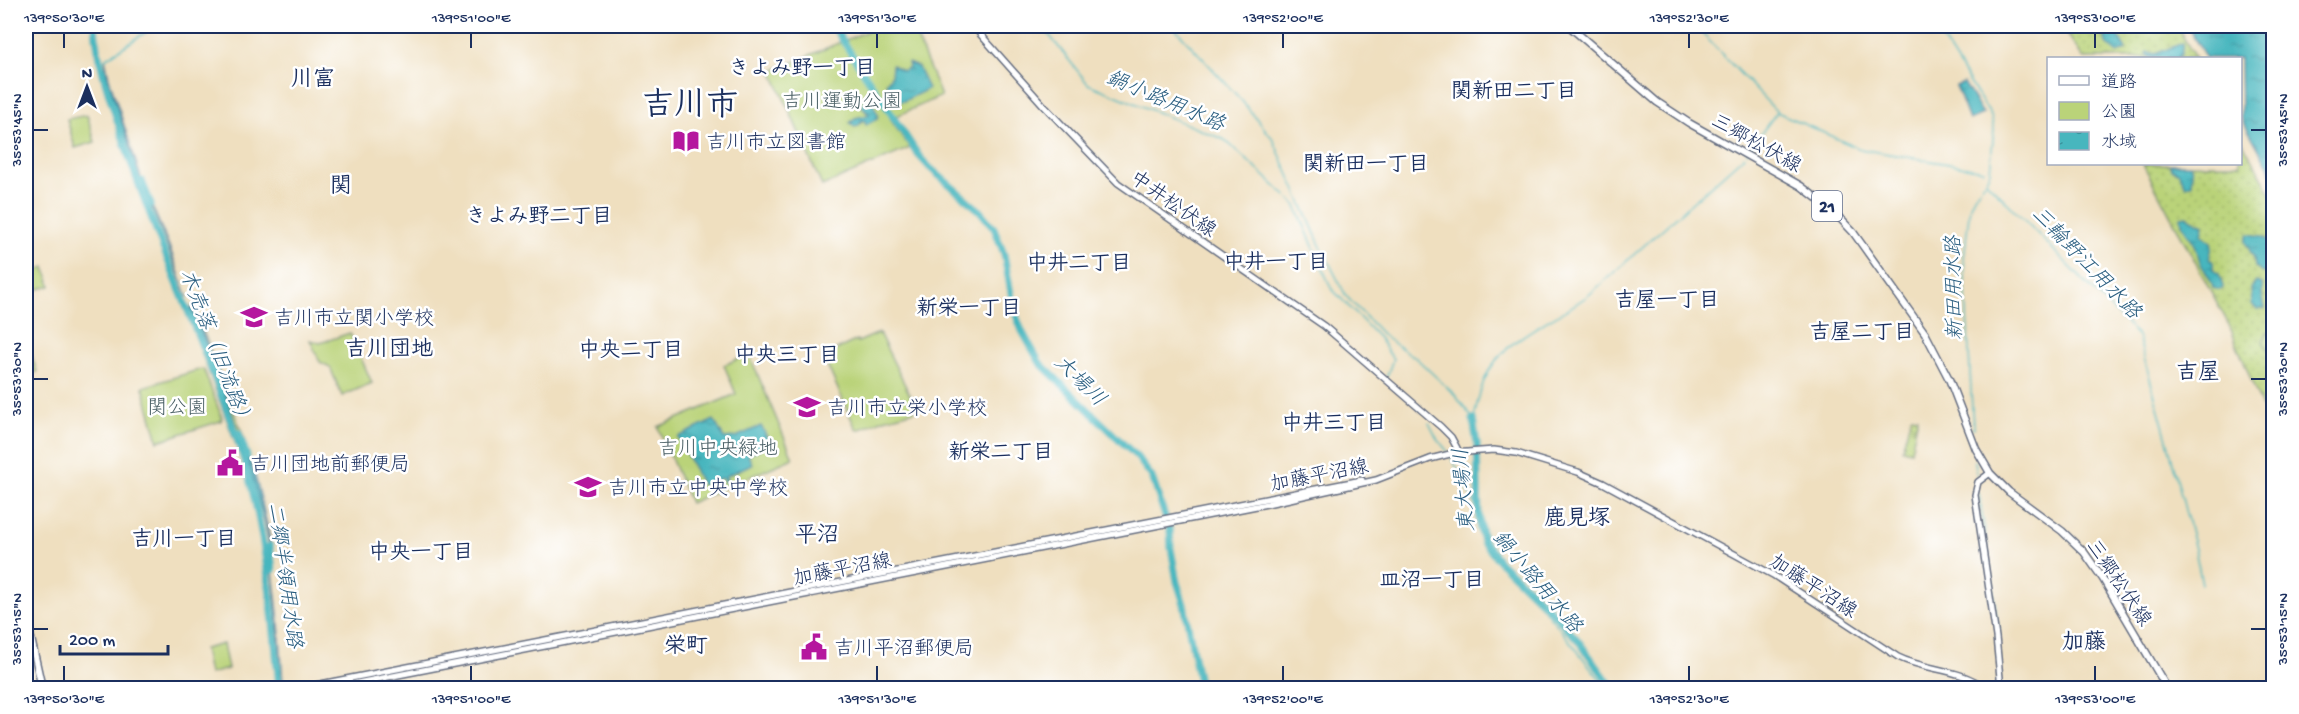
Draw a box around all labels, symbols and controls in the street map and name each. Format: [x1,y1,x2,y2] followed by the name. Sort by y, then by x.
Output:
[23,10,105,28] text: 139°50'30"E
[431,10,511,28] text: 139°51'00"E
[837,10,917,28] text: 139°51'30"E
[1242,10,1324,28] text: 139°52'00"E
[1648,10,1729,28] text: 139°52'30"E
[2054,10,2136,28] text: 139°53'00"E
[57,57,117,117] north arrow
[2047,57,2242,165] legend
[729,58,876,83] district label: きよみ野一丁目
[82,66,93,85] text: N
[1102,66,1229,140] water label: 鍋小路用水路
[291,67,335,94] district label: 川富
[2101,72,2137,94] text: 道路
[1451,80,1577,106] district label: 関新田二丁目
[642,87,738,127] district label: 吉川市
[782,91,902,115] park label: 吉川運動公園
[9,93,27,167] text: 35°53'45"N
[2275,93,2293,167] text: 35°53'45"N
[2101,103,2137,124] text: 公園
[1706,109,1806,179] street label: 三郷松伏線
[671,126,701,156] library icon: 吉川市立図書館
[706,131,846,156] place label: 吉川市立図書館
[2101,132,2137,154] text: 水域
[1303,153,1429,179] district label: 関新田一丁目
[1124,166,1221,244] street label: 中井松伏線
[330,174,352,201] district label: 関
[1812,191,1842,221] road number: 21
[2024,202,2146,327] water label: 三輪野江用水路
[466,206,613,231] district label: きよみ野二丁目
[1942,234,1970,341] water label: 新田用水路
[1224,250,1329,277] district label: 中井一丁目
[1027,251,1132,278] district label: 中井二丁目
[172,266,257,432] water label: 木売落（旧流路）
[1615,288,1720,315] district label: 吉屋一丁目
[917,297,1022,323] district label: 新栄一丁目
[239,302,269,332] school or university icon: 吉川市立関小学校
[274,308,434,332] place label: 吉川市立関小学校
[1810,320,1915,347] district label: 吉屋二丁目
[345,337,433,364] district label: 吉川団地
[579,338,684,365] district label: 中央二丁目
[9,342,27,417] text: 35°53'30"N
[2275,342,2293,417] text: 35°53'30"N
[735,343,840,370] district label: 中央三丁目
[1047,351,1110,414] water label: 大場川
[2176,360,2220,387] district label: 吉屋
[792,392,822,422] school or university icon: 吉川市立栄小学校
[147,397,207,421] park label: 関公園
[827,398,987,422] place label: 吉川市立栄小学校
[1282,411,1387,438] district label: 中井三丁目
[658,437,778,462] park label: 吉川中央緑地
[949,441,1054,467] district label: 新栄二丁目
[1448,447,1483,533] water label: 東大場川
[215,448,245,478] public building icon: 吉川団地前郵便局
[250,453,410,478] place label: 吉川団地前郵便局
[1268,455,1371,498] street label: 加藤平沼線
[573,472,603,502] school or university icon: 吉川市立中央中学校
[608,477,788,502] place label: 吉川市立中央中学校
[260,501,307,651] water label: 二郷半領用水路
[1544,506,1610,533] district label: 鹿見塚
[795,523,839,550] district label: 平沼
[1485,526,1587,640] water label: 鍋小路用水路
[132,527,237,554] district label: 吉川一丁目
[2080,535,2156,632] street label: 三郷松伏線
[369,540,474,567] district label: 中央一丁目
[791,549,894,592] street label: 加藤平沼線
[1764,549,1861,625] street label: 加藤平沼線
[1380,569,1485,595] district label: 皿沼一丁目
[9,593,27,666] text: 35°53'15"N
[2275,593,2293,666] text: 35°53'15"N
[60,618,168,656] scale bar
[2062,630,2106,657] district label: 加藤
[69,631,116,652] text: 200 m
[799,632,829,662] public building icon: 吉川平沼郵便局
[664,634,708,661] district label: 栄町
[834,638,974,662] place label: 吉川平沼郵便局
[23,691,105,709] text: 139°50'30"E
[431,691,511,709] text: 139°51'00"E
[837,691,917,709] text: 139°51'30"E
[1242,691,1324,709] text: 139°52'00"E
[1648,691,1729,709] text: 139°52'30"E
[2054,691,2136,709] text: 139°53'00"E

